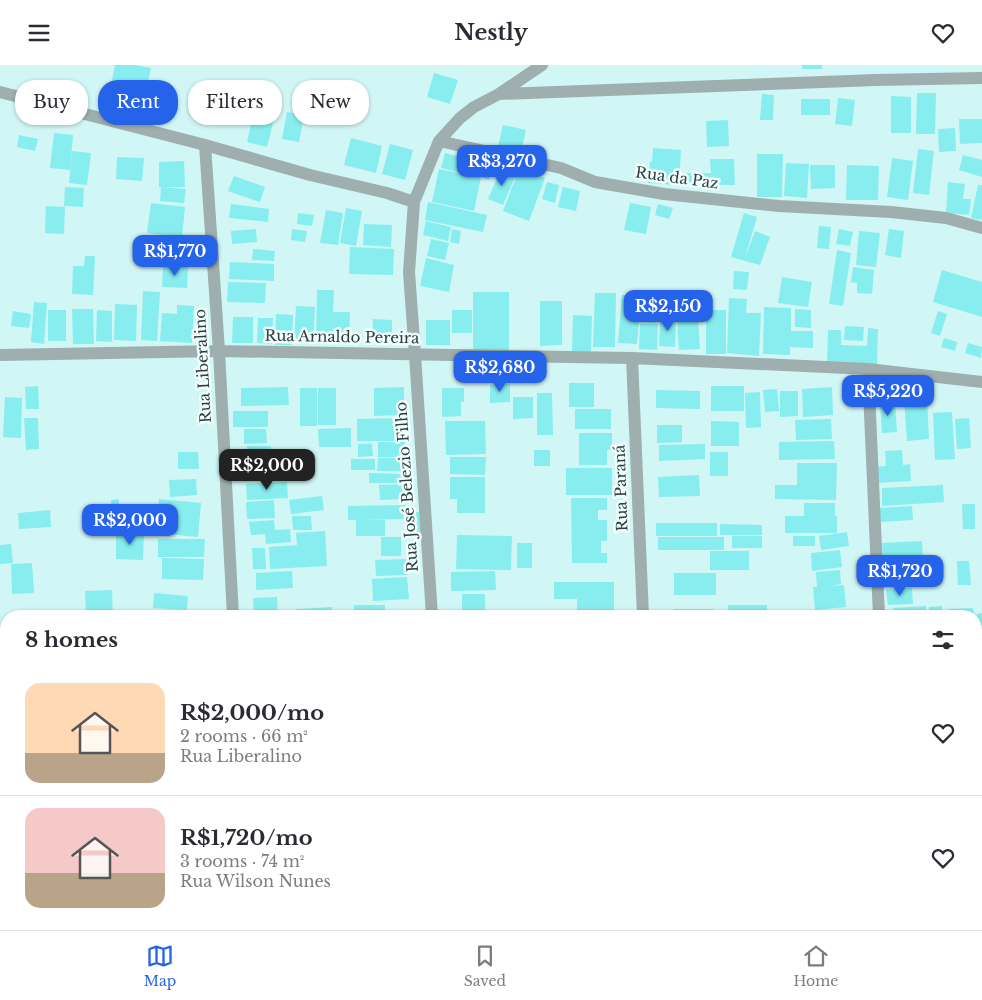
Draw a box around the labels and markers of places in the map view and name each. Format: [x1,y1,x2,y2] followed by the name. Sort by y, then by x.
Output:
[456,145,548,187] pin: R$3,270
[129,235,221,277] pin: R$1,770
[622,289,714,332] pin: R$2,150
[454,351,546,393] pin: R$2,680
[842,375,934,417] pin: R$5,220
[221,449,313,491] pin: R$2,000
[84,503,176,546] pin: R$2,000
[854,555,946,597] pin: R$1,720

